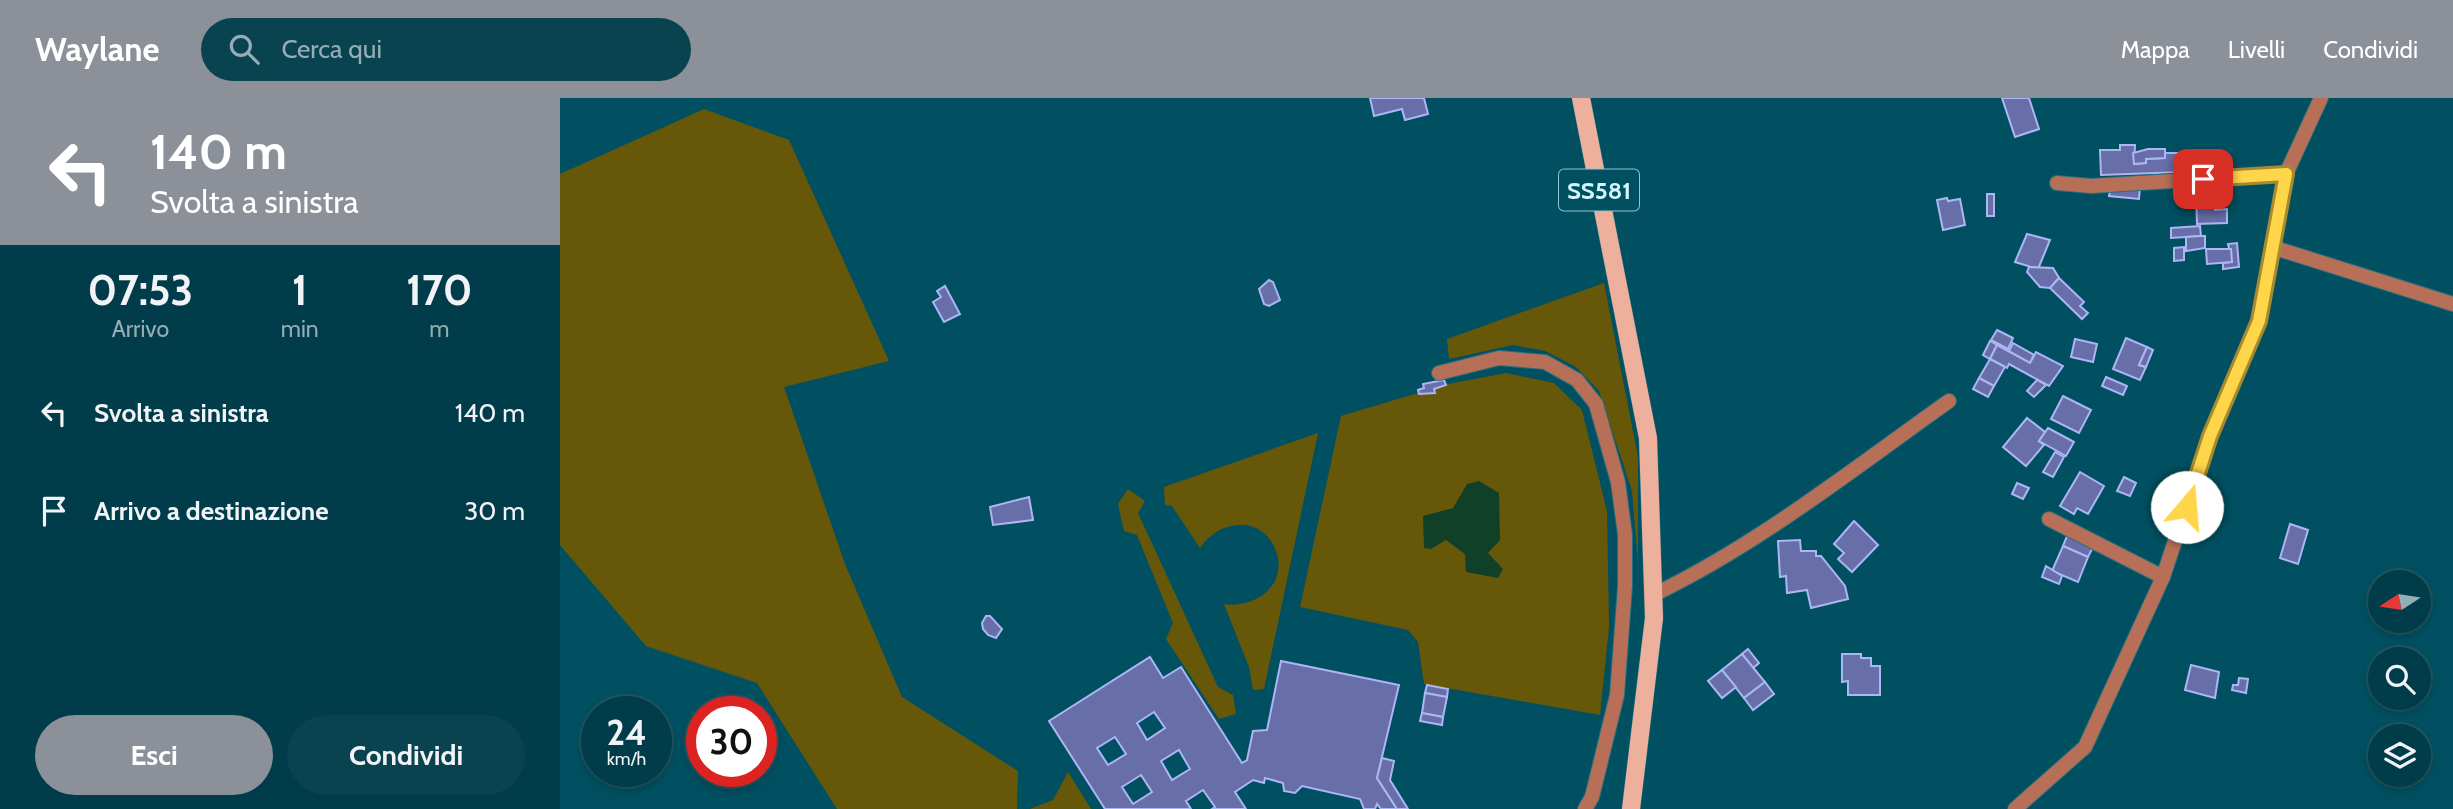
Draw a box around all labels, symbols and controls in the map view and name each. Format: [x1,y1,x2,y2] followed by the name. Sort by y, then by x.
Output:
[201,18,691,81] search box
[35,29,159,69] text: Waylane
[225,30,263,68] icon: search
[281,33,382,65] text: Cerca qui
[2121,35,2190,64] text: Mappa
[2228,35,2285,64] text: Livelli
[2323,35,2418,64] text: Condividi
[150,122,287,181] text: 140 m
[35,126,126,217] icon: left
[2173,149,2233,209] pin
[2184,160,2222,198] icon: arrive
[1559,170,1639,210] road number: SS581
[150,182,359,221] text: Svolta a sinistra
[88,264,193,316] text: 07:53
[292,264,307,316] text: 1
[406,264,472,316] text: 170
[112,315,169,343] text: Arrivo
[281,315,319,343] text: min
[429,315,449,343] text: m
[35,394,73,432] icon: left
[94,397,269,429] text: Svolta a sinistra
[455,397,525,429] text: 140 m
[2150,470,2224,544] position arrow
[35,492,73,530] icon: arrive
[94,495,329,527] text: Arrivo a destinazione
[464,495,525,527] text: 30 m
[2368,570,2431,634] north arrow
[2368,570,2431,787] map controls
[2368,647,2431,710] button: search
[686,696,777,787] speed limit sign: 30
[606,711,647,754] text: 24
[35,715,273,795] button: Esci
[287,715,525,795] button: Condividi
[2368,724,2431,787] button: layers
[607,748,646,770] text: km/h

